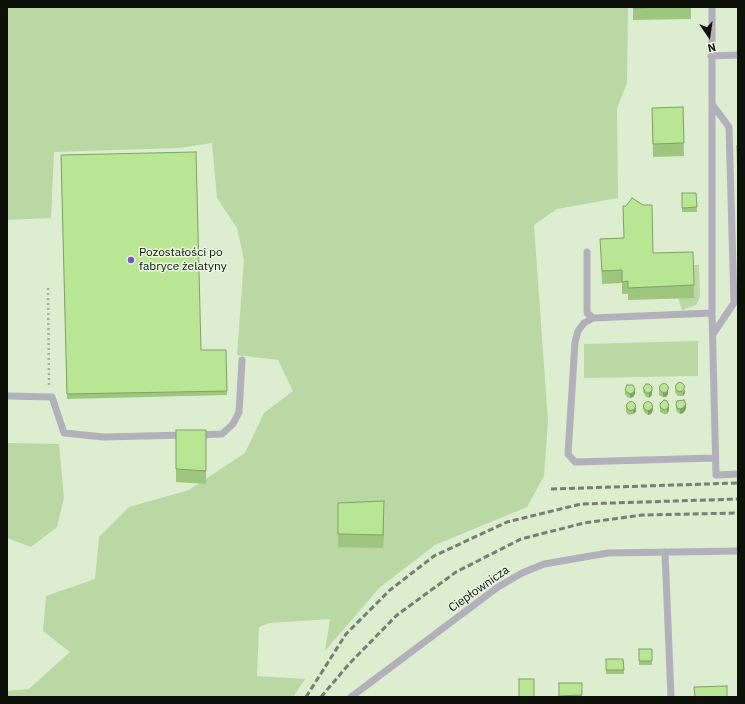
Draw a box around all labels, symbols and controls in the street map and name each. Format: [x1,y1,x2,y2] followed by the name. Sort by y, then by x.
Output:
[689,16,729,56] north arrow
[706,40,717,55] text: N
[139,246,227,274] place label: Pozostałości po fabryce żelatyny
[126,255,136,265] marker: Pozostałości po fabryce żelatyny
[446,563,512,615] street label: Ciepłownicza

